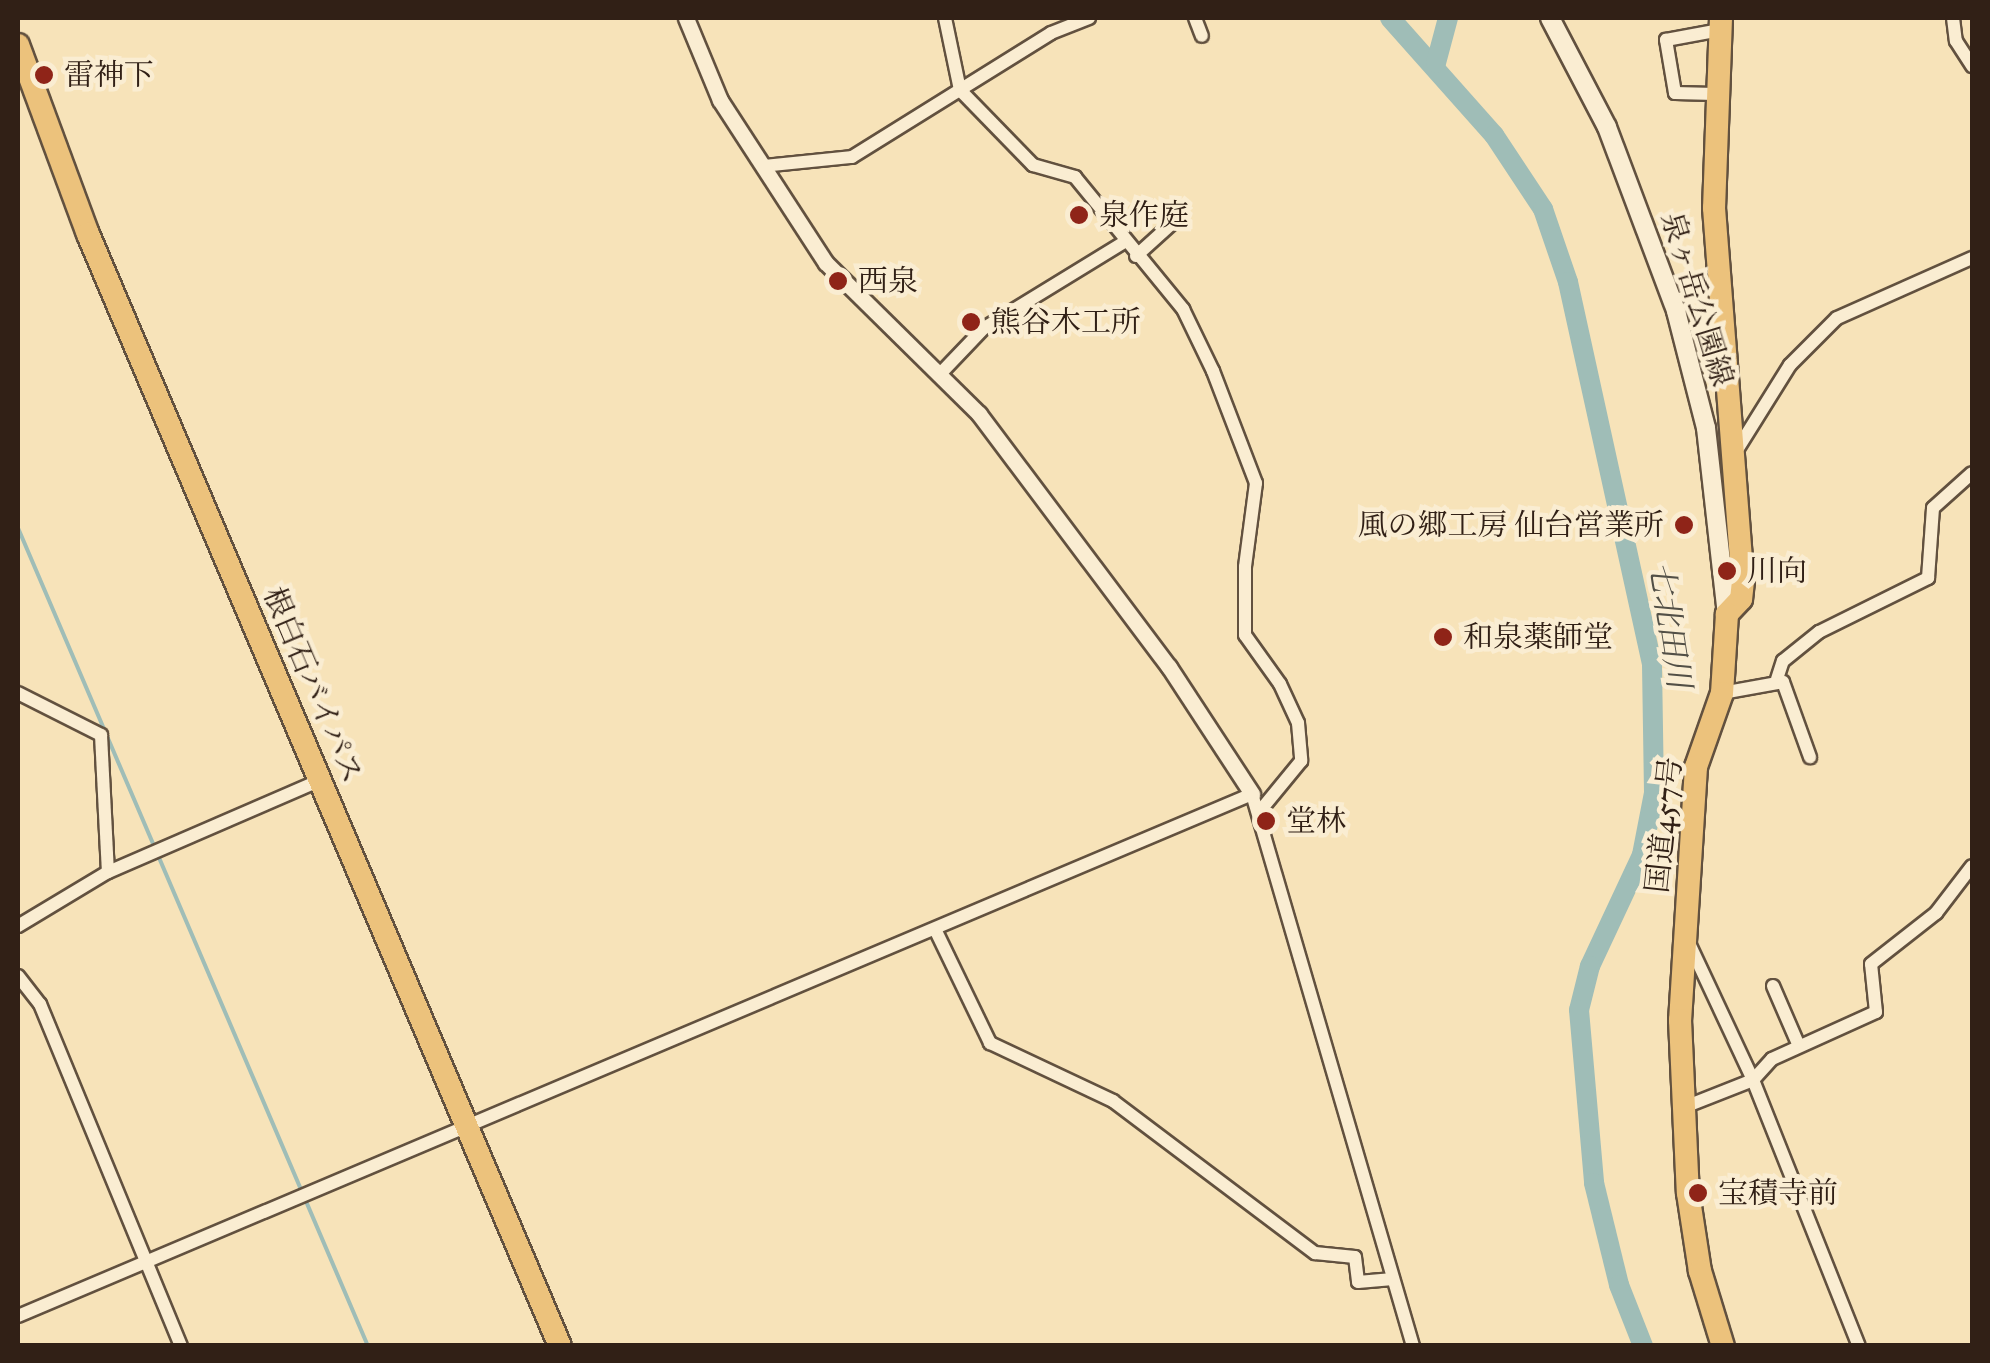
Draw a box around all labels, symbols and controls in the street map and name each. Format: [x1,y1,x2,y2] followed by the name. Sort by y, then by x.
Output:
[64,57,154,93] place label: 雷神下
[33,64,55,86] marker: 雷神下
[1099,197,1189,233] place label: 泉作庭
[1068,204,1090,226] marker: 泉作庭
[1653,208,1741,390] street label: 泉ヶ岳公園線
[858,263,918,299] place label: 西泉
[827,270,849,292] marker: 西泉
[991,304,1141,340] place label: 熊谷木工所
[960,311,982,333] marker: 熊谷木工所
[1358,507,1664,543] place label: 風の郷工房 仙台営業所
[1673,514,1695,536] marker: 風の郷工房 仙台営業所
[1747,553,1807,589] place label: 川向
[1640,559,1698,691] water label: 七北田川
[1716,560,1738,582] marker: 川向
[255,581,371,789] street label: 根白石バイパス
[1463,619,1613,655] place label: 和泉薬師堂
[1432,626,1454,648] marker: 和泉薬師堂
[1639,755,1689,895] street label: 国道457号
[1286,803,1346,839] place label: 堂林
[1255,810,1277,832] marker: 堂林
[1718,1175,1838,1211] place label: 宝積寺前
[1687,1182,1709,1204] marker: 宝積寺前

